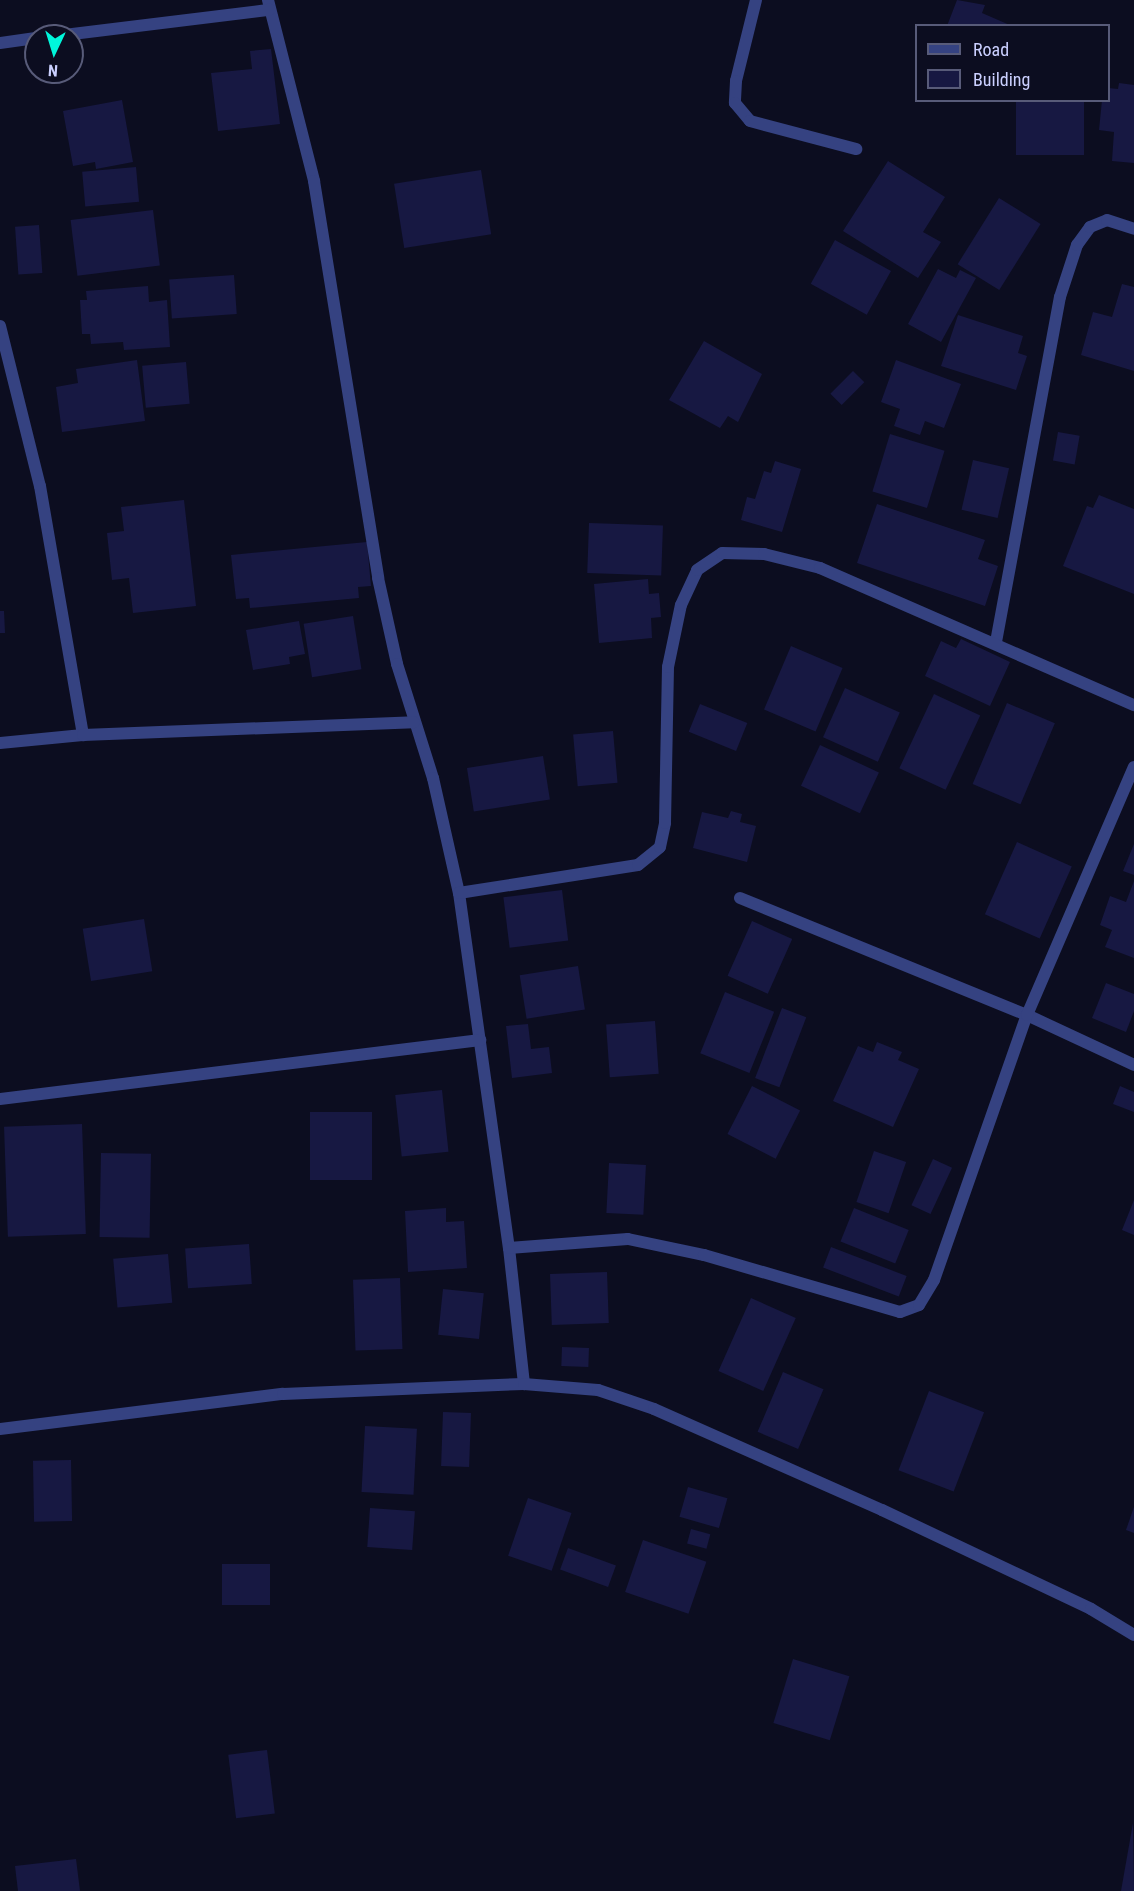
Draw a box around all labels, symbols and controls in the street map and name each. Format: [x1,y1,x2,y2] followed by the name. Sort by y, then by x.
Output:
[24,24,84,84] north arrow
[915,24,1110,102] legend
[973,39,1009,60] text: Road
[47,61,58,80] text: N
[973,69,1030,90] text: Building

